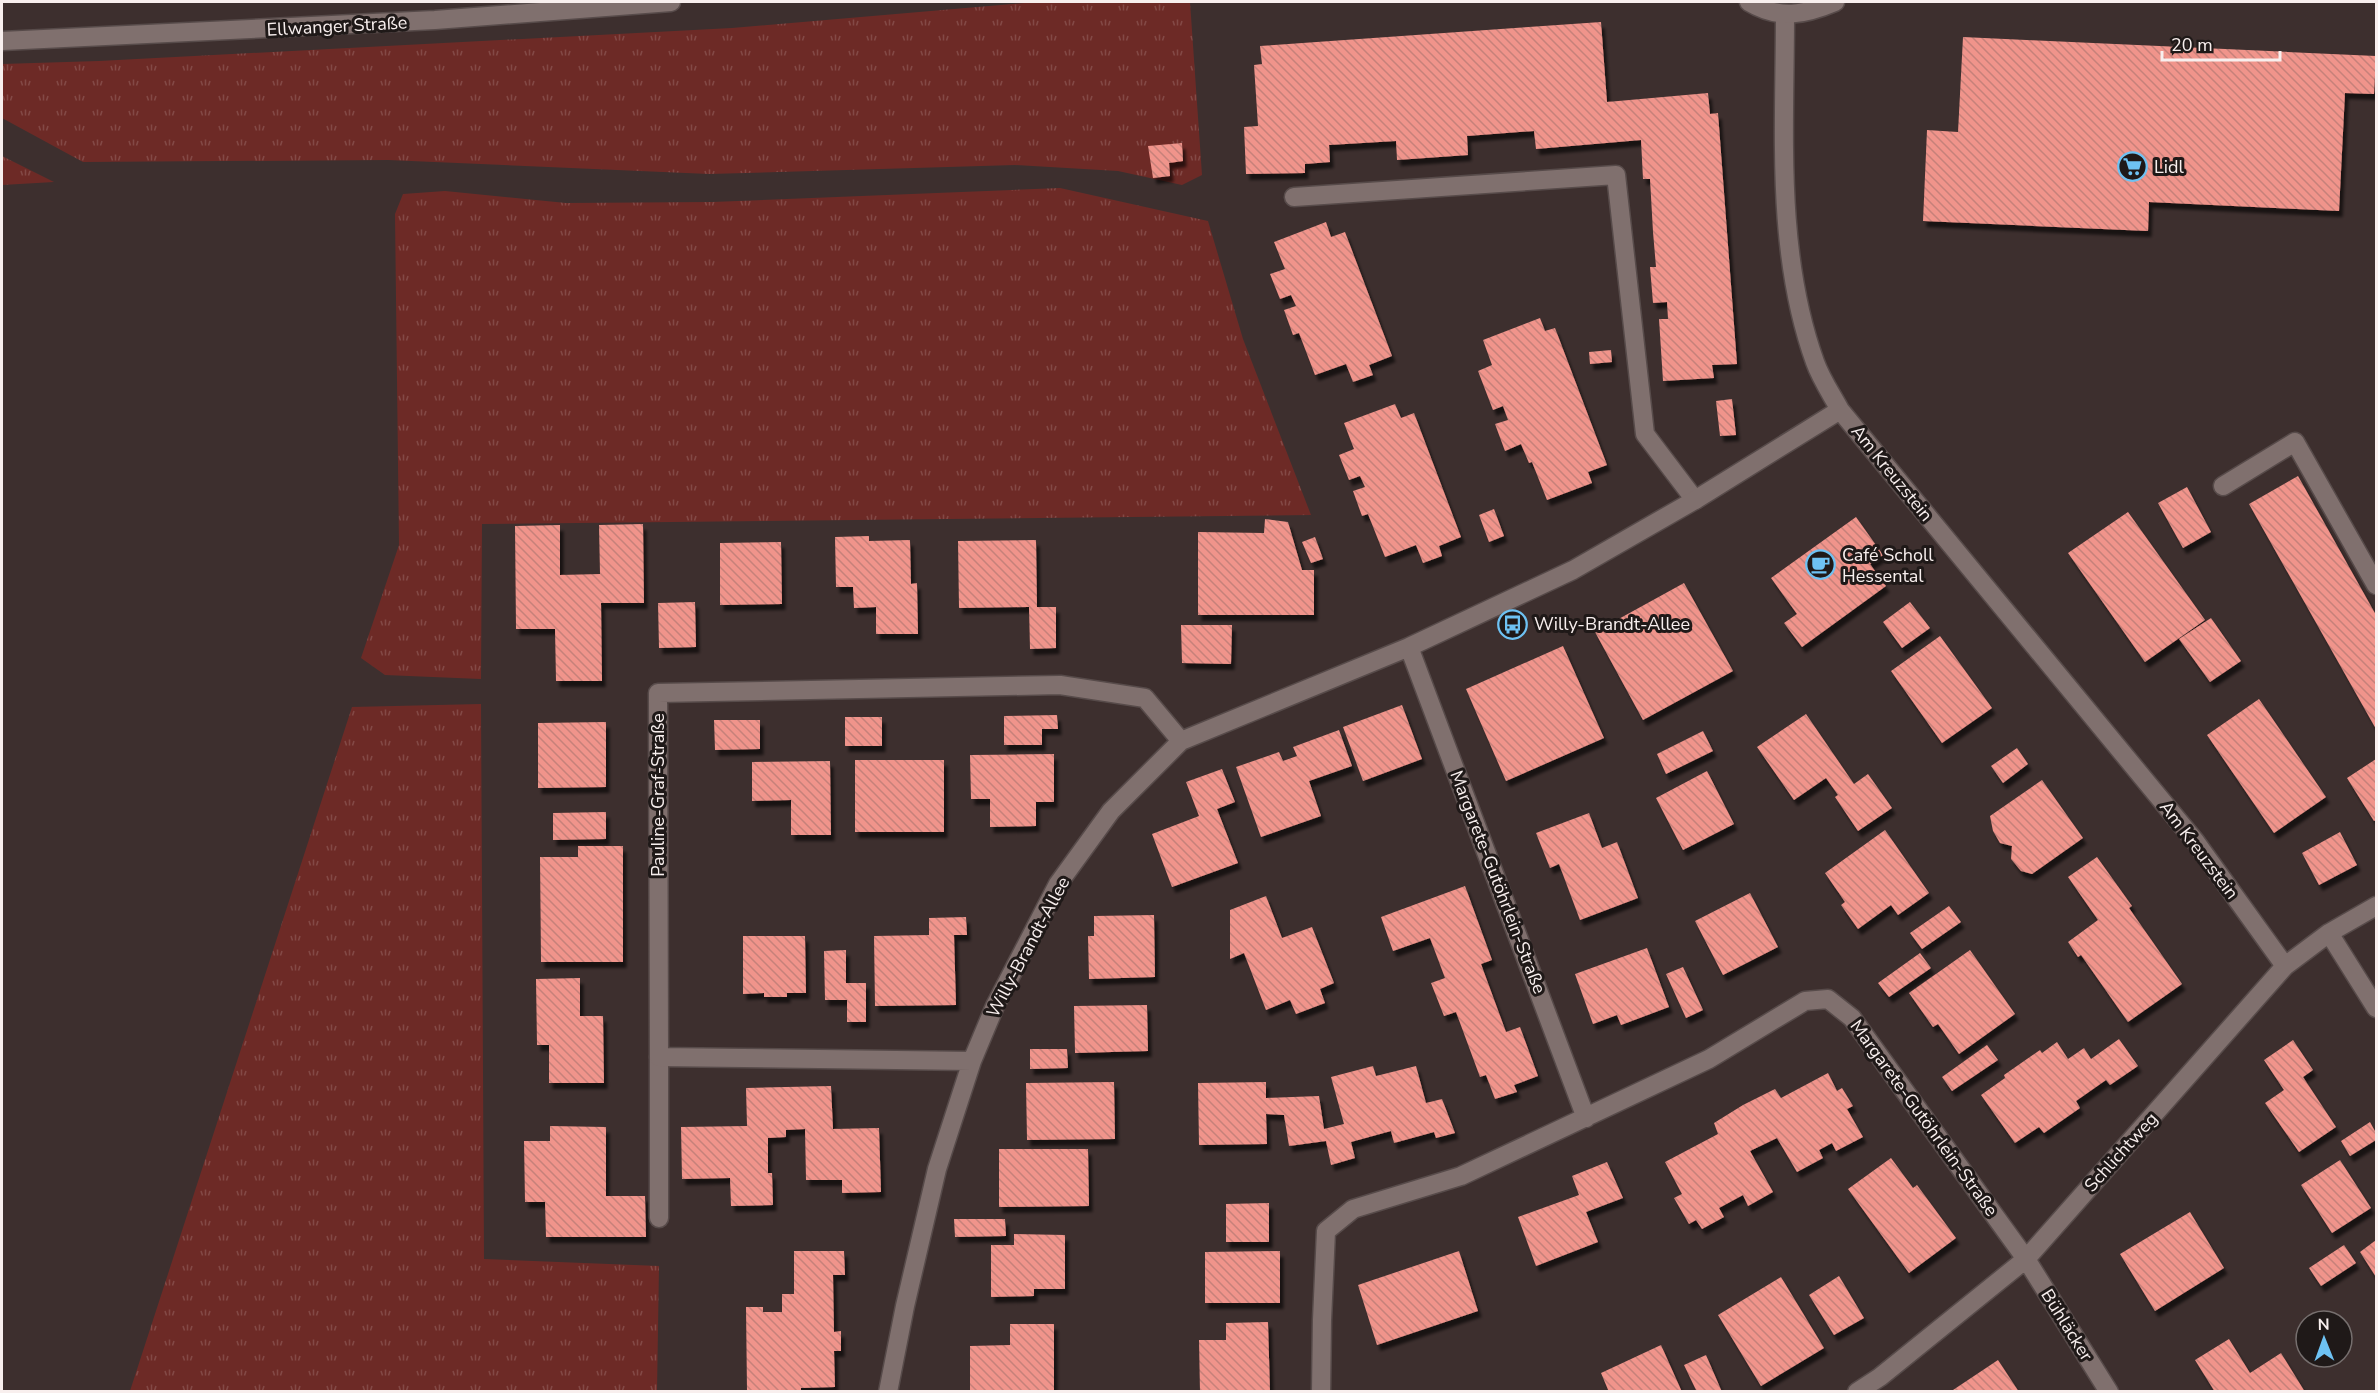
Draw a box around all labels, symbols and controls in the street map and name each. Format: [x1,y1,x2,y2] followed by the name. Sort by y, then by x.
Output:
[266,10,408,42] street label: Ellwanger Straße
[2162,24,2280,62] scale bar
[2171,33,2213,57] text: 20 m
[2117,151,2149,183] supermarket icon: Lidl
[2154,155,2184,179] place label: Lidl
[1846,420,1938,526] street label: Am Kreuzstein
[1842,543,1934,588] place label: Café Scholl Hessental
[1805,549,1837,581] cafe icon: Café Scholl Hessental
[1497,608,1529,640] bus stop icon: Willy-Brandt-Allee
[1534,612,1690,636] place label: Willy-Brandt-Allee
[646,713,670,877] street label: Pauline-Graf-Straße
[1444,767,1552,997] street label: Margarete-Gutöhrlein-Straße
[2154,796,2244,904] street label: Am Kreuzstein
[981,872,1075,1022] street label: Willy-Brandt-Allee
[1845,1015,2003,1221] street label: Margarete-Gutöhrlein-Straße
[2079,1107,2163,1197] street label: Schlichtweg
[2035,1285,2099,1366] street label: Bühläcker
[2294,1309,2354,1369] north arrow
[2318,1314,2330,1336] text: N

